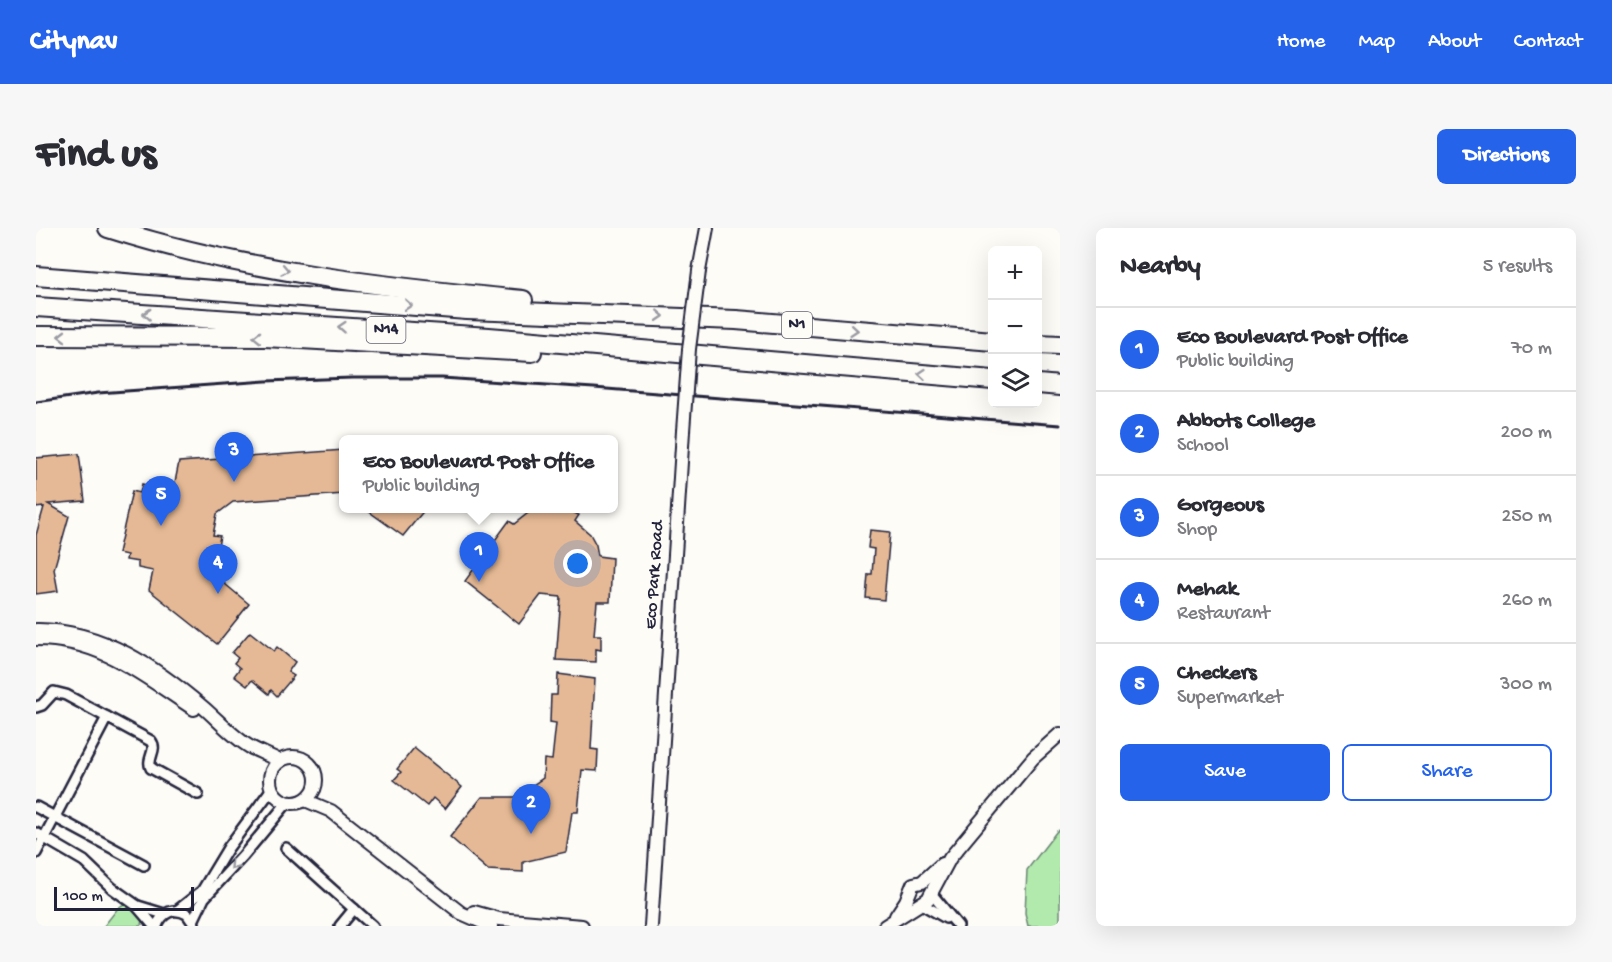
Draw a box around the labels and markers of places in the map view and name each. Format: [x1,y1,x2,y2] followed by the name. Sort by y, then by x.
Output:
[214,432,254,482] pin: 3
[142,476,180,526] pin: 5
[460,532,498,582] pin: 1
[198,544,237,594] pin: 4
[512,784,550,834] pin: 2

